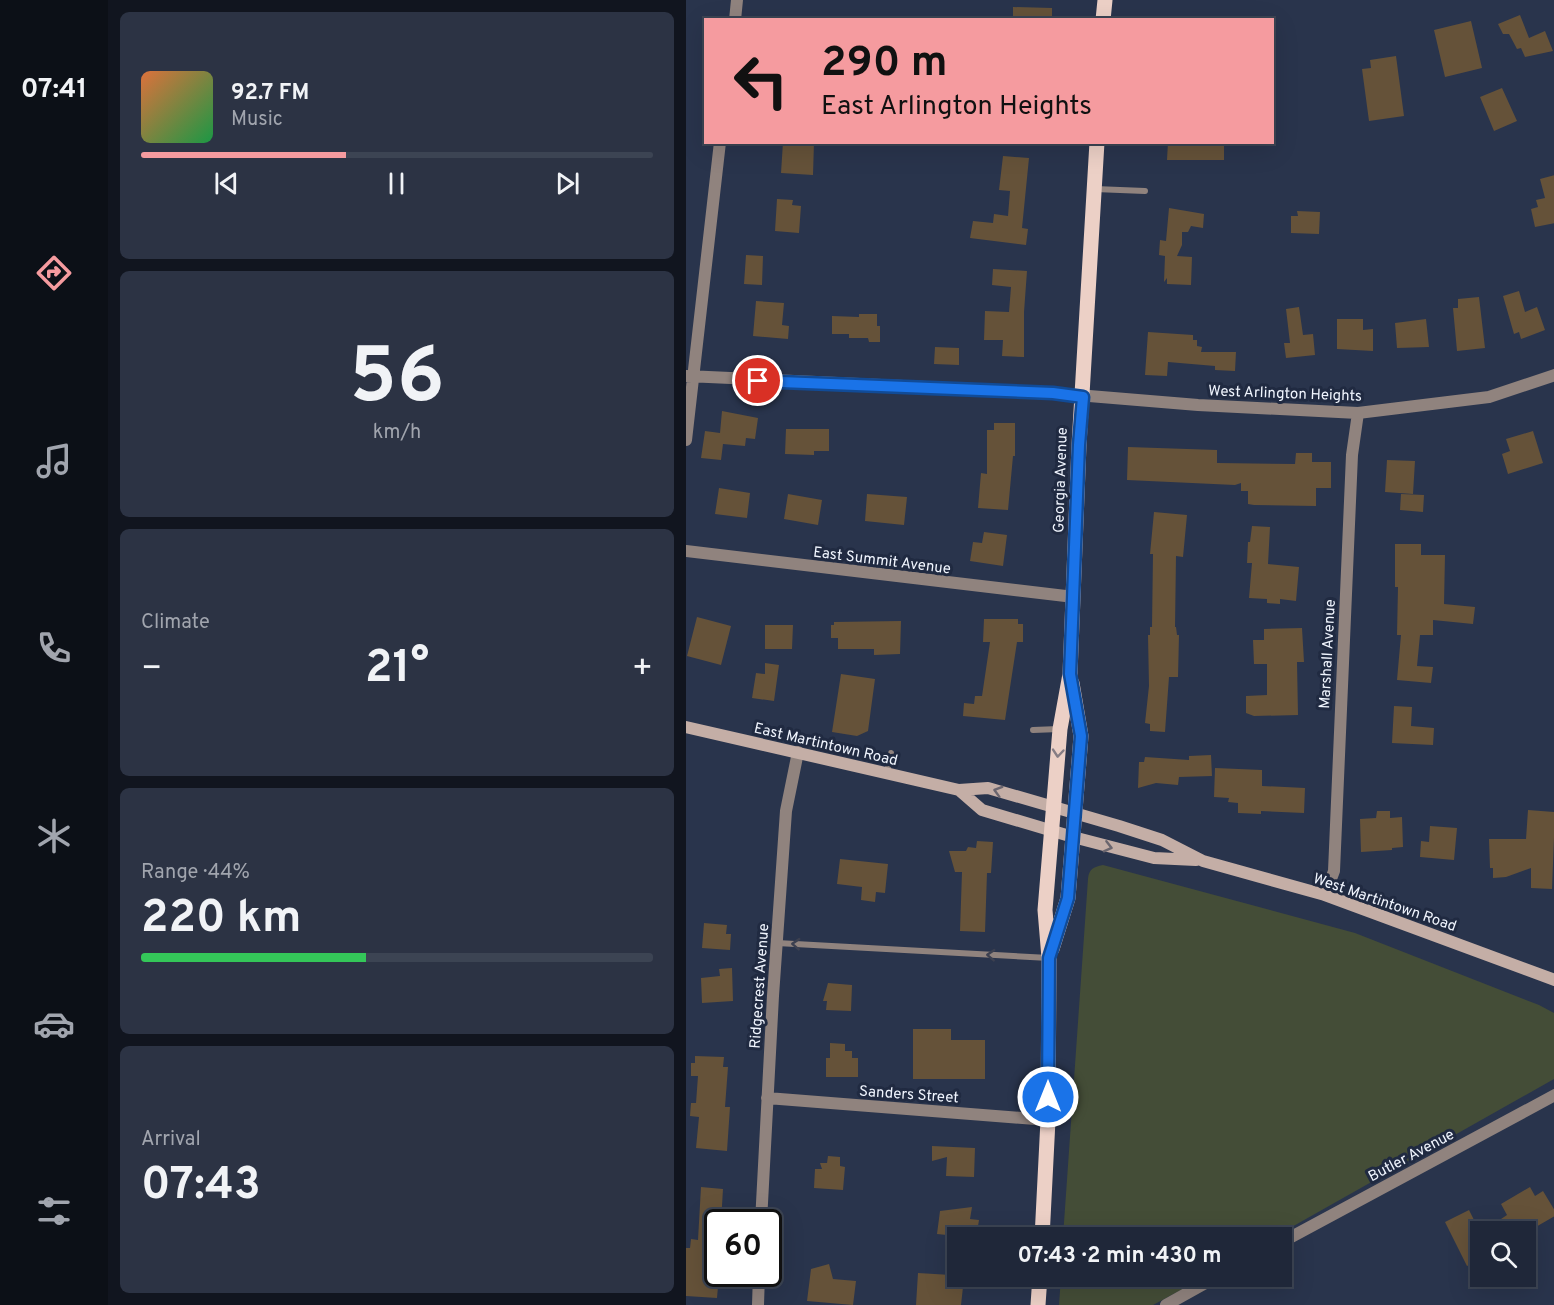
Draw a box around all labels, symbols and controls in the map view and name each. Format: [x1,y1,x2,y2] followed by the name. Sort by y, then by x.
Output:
[821,38,948,91] text: 290 m
[722,42,800,120] icon: left
[21,73,87,107] text: 07:41
[231,80,309,107] text: 92.7 FM
[821,90,1092,124] text: East Arlington Heights
[231,107,283,133] text: Music
[210,167,243,200] icon: previous
[380,167,413,200] icon: pause
[551,167,584,200] icon: next
[33,252,75,294] icon: directions
[349,331,445,430] text: 56
[732,355,783,406] pin
[741,364,774,397] icon: arrive
[1208,382,1362,407] street label: West Arlington Heights
[373,420,421,446] text: km/h
[1050,427,1073,533] street label: Georgia Avenue
[33,440,75,482] icon: music
[812,544,952,579] street label: East Summit Avenue
[1316,599,1341,709] street label: Marshall Avenue
[141,610,210,636] text: Climate
[33,627,75,669] icon: phone
[365,641,429,698] text: 21°
[141,649,162,691] text: −
[632,649,653,691] text: +
[752,720,900,771] street label: East Martintown Road
[1051,748,1064,757] one-way arrow
[993,786,1004,798] one-way arrow
[33,815,75,857] icon: climate
[1102,839,1112,852] one-way arrow
[141,860,250,886] text: Range · 44%
[1310,870,1459,937] street label: West Martintown Road
[141,891,302,948] text: 220 km
[747,923,774,1049] street label: Ridgecrest Avenue
[792,938,801,951] one-way arrow
[986,948,995,961] one-way arrow
[33,1003,75,1045] icon: car
[1016,1065,1080,1129] position arrow
[858,1083,959,1108] street label: Sanders Street
[1365,1126,1458,1187] street label: Butler Avenue
[141,1127,201,1153] text: Arrival
[141,1158,261,1215] text: 07:43
[33,1190,75,1232] icon: filters
[704,1209,782,1287] speed limit sign: 60
[1470,1221,1536,1287] map controls
[1470,1221,1536,1287] button: search
[1017,1243,1222,1270] text: 07:43 · 2 min · 430 m

